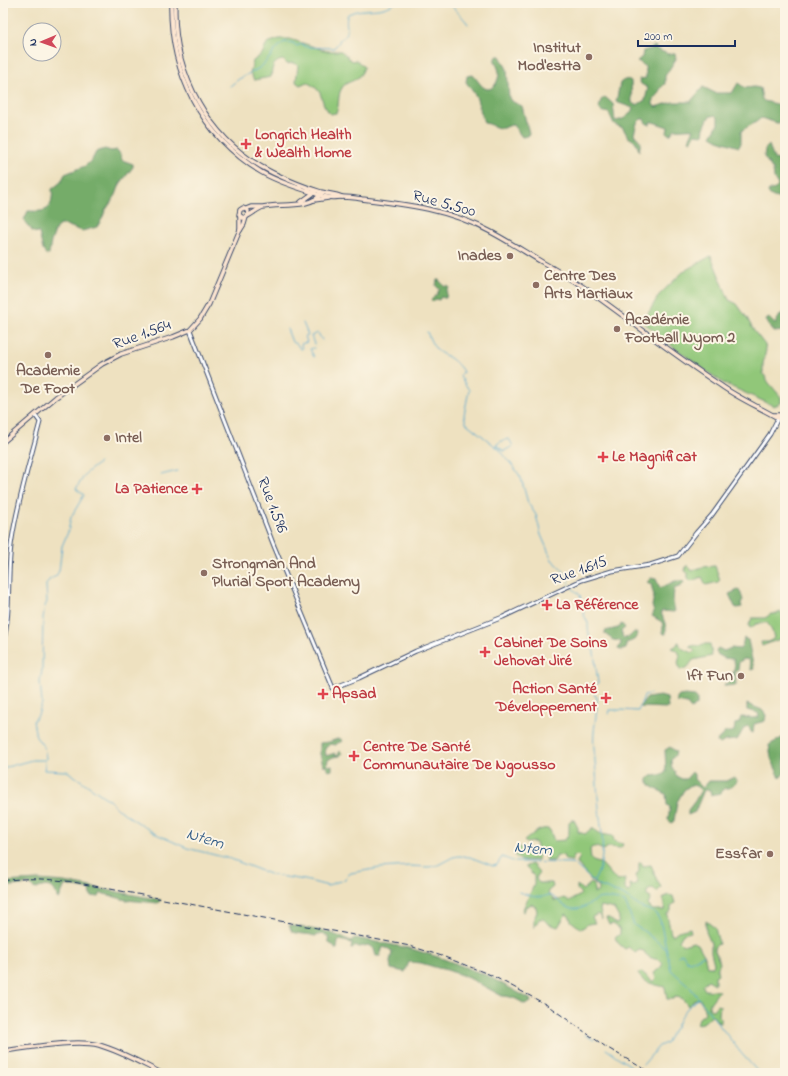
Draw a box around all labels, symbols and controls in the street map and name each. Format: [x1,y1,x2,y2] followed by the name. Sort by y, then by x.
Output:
[22,22,62,62] north arrow
[638,22,735,48] scale bar
[644,28,673,46] text: 200 m
[518,36,582,78] place label: Institut Mod'estta
[25,38,41,46] text: N
[584,52,594,62] marker: Institut Mod'estta
[254,123,352,165] place label: Longrich Health & Wealth Home
[240,138,252,150] marker: Longrich Health & Wealth Home
[410,184,478,224] street label: Rue 5.500
[457,244,502,268] place label: Inades
[505,251,515,261] marker: Inades
[544,264,633,306] place label: Centre Des Arts Martiaux
[531,280,541,290] marker: Centre Des Arts Martiaux
[624,308,735,351] place label: Académie Football Nyom 2
[110,313,175,357] street label: Rue 1.564
[612,324,622,334] marker: Académie Football Nyom 2
[43,350,53,360] marker: Academie De Foot
[16,359,81,401] place label: Academie De Foot
[115,426,142,450] place label: Intel
[102,433,112,443] marker: Intel
[612,445,697,470] place label: Le Magnificat
[597,451,609,463] marker: Le Magnificat
[250,473,294,537] street label: Rue 1.596
[115,477,189,501] place label: La Patience
[191,483,203,495] marker: La Patience
[547,550,611,592] street label: Rue 1.615
[212,552,360,595] place label: Strongman And Plurial Sport Academy
[199,568,209,578] marker: Strongman And Plurial Sport Academy
[556,593,639,617] place label: La Référence
[541,599,553,611] marker: La Référence
[494,631,608,673] place label: Cabinet De Soins Jehovat Jiré
[479,646,491,658] marker: Cabinet De Soins Jehovat Jiré
[687,664,733,688] place label: Ift Fun
[736,671,746,681] marker: Ift Fun
[495,677,598,719] place label: Action Santé Développement
[332,682,376,706] place label: Apsad
[317,688,329,700] marker: Apsad
[600,692,612,704] marker: Action Santé Développement
[363,735,556,778] place label: Centre De Santé Communautaire De Ngousso
[348,750,360,762] marker: Centre De Santé Communautaire De Ngousso
[183,821,228,857] water label: Ntem
[513,835,554,864] water label: Ntem
[715,842,763,866] place label: Essfar
[765,849,775,859] marker: Essfar

